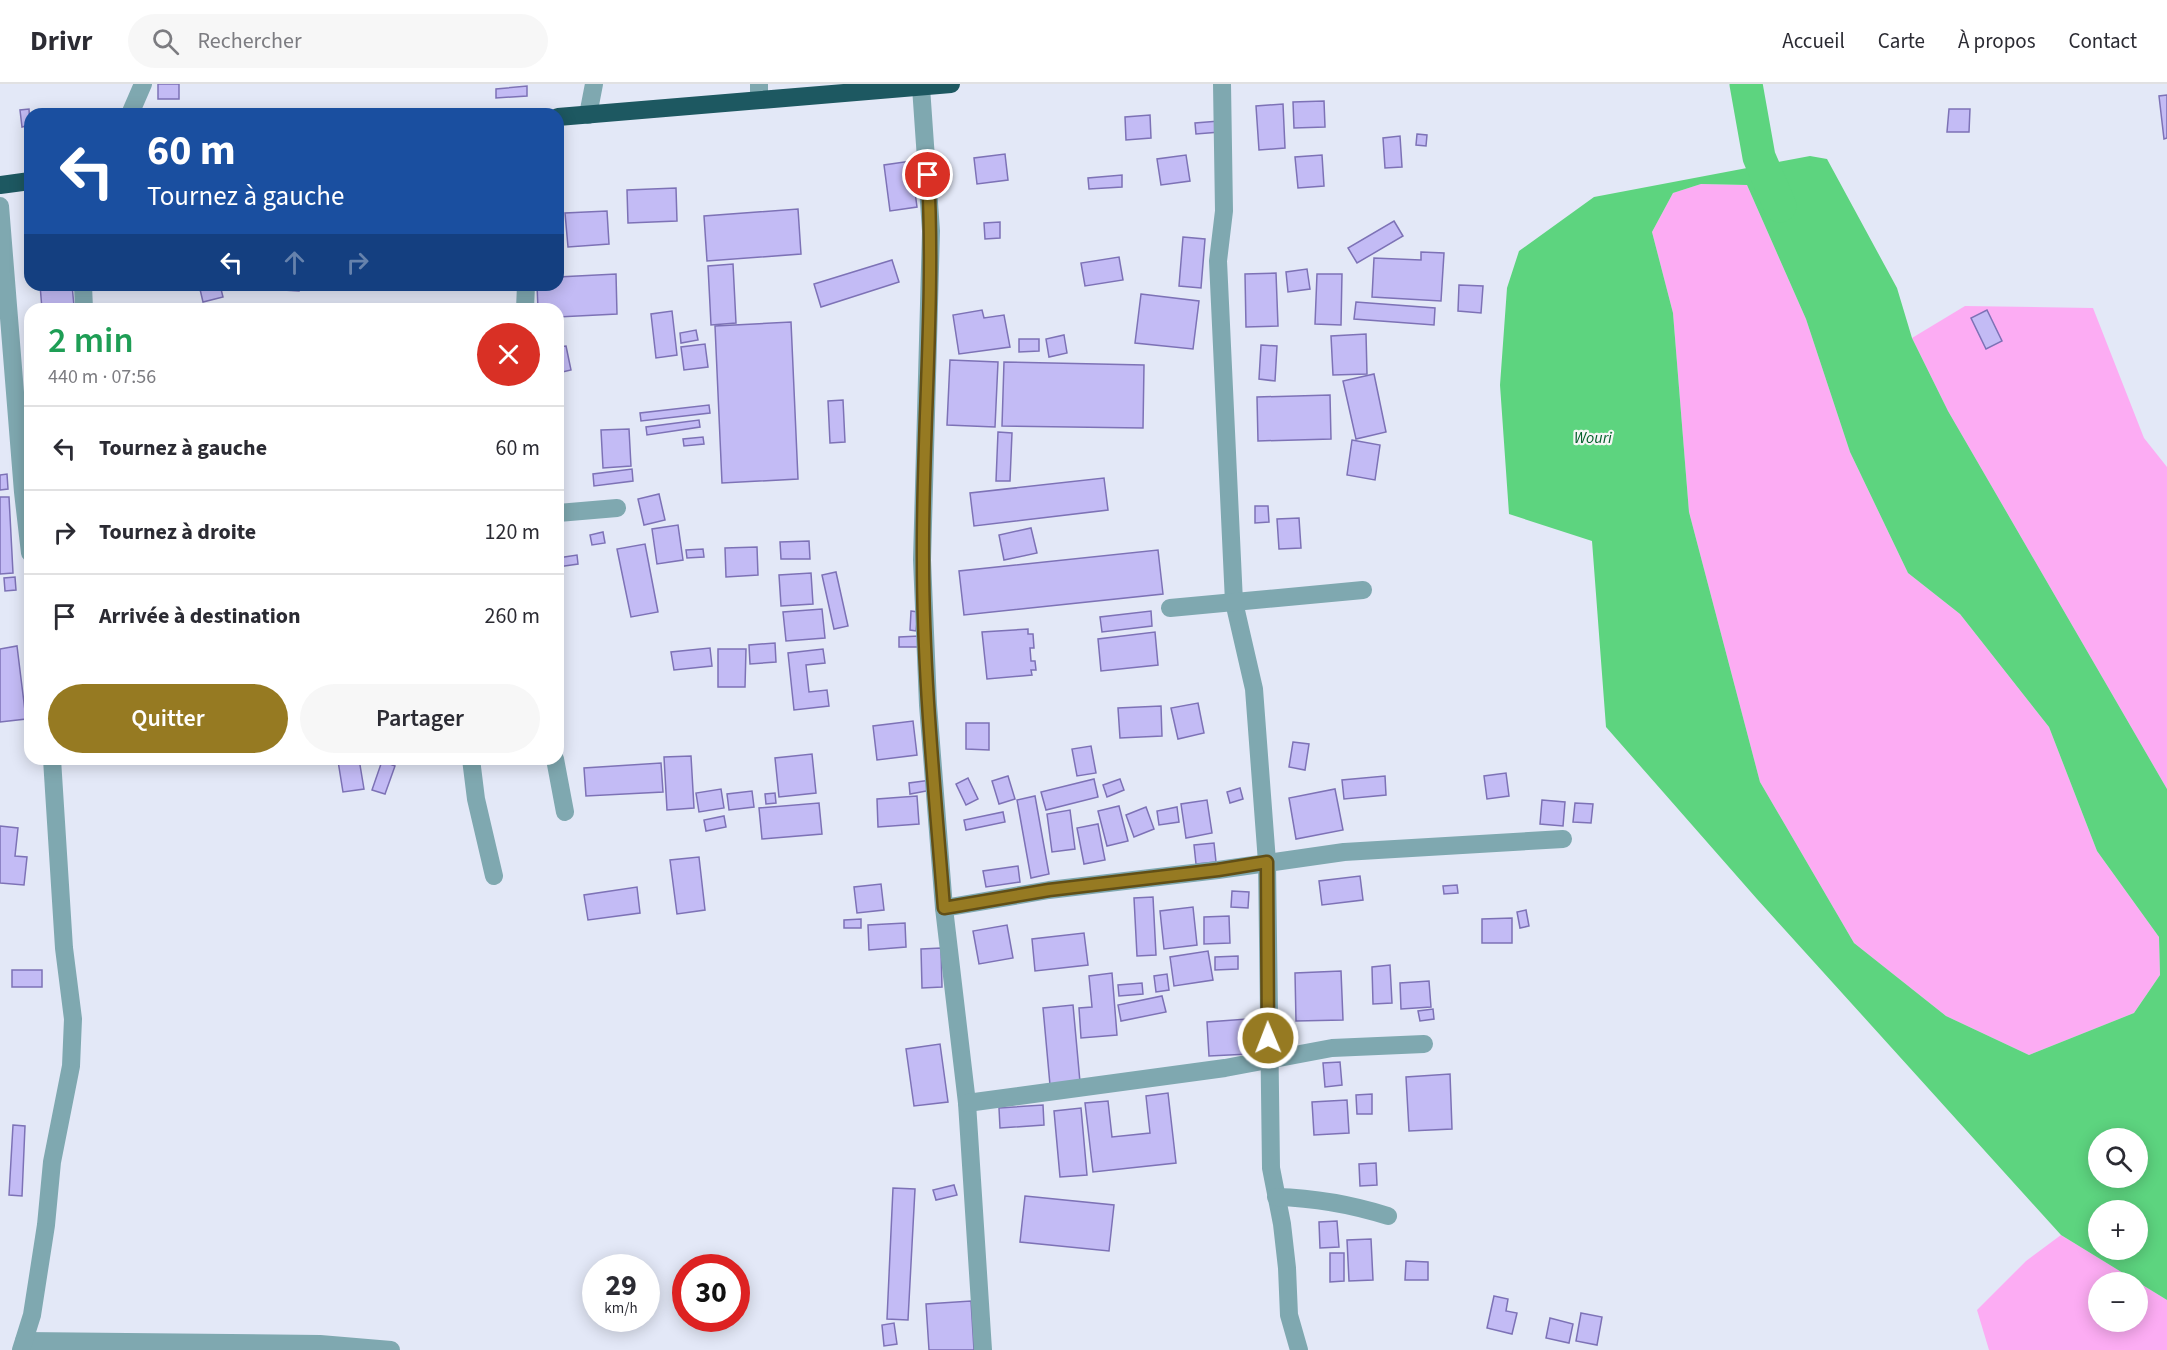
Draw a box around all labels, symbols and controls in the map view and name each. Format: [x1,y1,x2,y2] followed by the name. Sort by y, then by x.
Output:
[128,14,548,68] search box
[30,21,92,61] text: Drivr
[149,25,182,58] icon: search
[197,25,302,57] text: Rechercher
[1782,26,1845,56] text: Accueil
[1878,26,1925,56] text: Carte
[1958,26,2035,56] text: À propos
[2068,26,2137,56] text: Contact
[147,121,236,181] text: 60 m
[48,132,126,210] icon: left
[902,149,953,200] pin
[911,158,944,191] icon: arrive
[147,177,344,216] text: Tournez à gauche
[215,246,248,279] icon: left
[278,246,311,279] icon: ahead
[341,246,374,279] icon: right
[48,315,134,366] text: 2 min
[477,323,540,386] button: close
[48,363,156,391] text: 440 m · 07:56
[1574,427,1612,449] water label: Wouri
[48,432,81,465] icon: left
[99,432,267,464] text: Tournez à gauche
[495,432,540,464] text: 60 m
[48,516,81,549] icon: right
[99,516,256,548] text: Tournez à droite
[485,516,540,548] text: 120 m
[48,600,81,633] icon: arrive
[99,600,301,632] text: Arrivée à destination
[485,600,540,632] text: 260 m
[48,684,288,753] button: Quitter
[300,684,540,753] button: Partager
[1236,1006,1300,1070] position arrow
[2088,1128,2148,1332] map controls
[2088,1128,2148,1188] button: search
[2088,1200,2148,1260] button: +
[672,1254,750,1332] speed limit sign: 30
[605,1264,637,1307] text: 29
[2088,1272,2148,1332] button: −
[604,1298,638,1319] text: km/h

